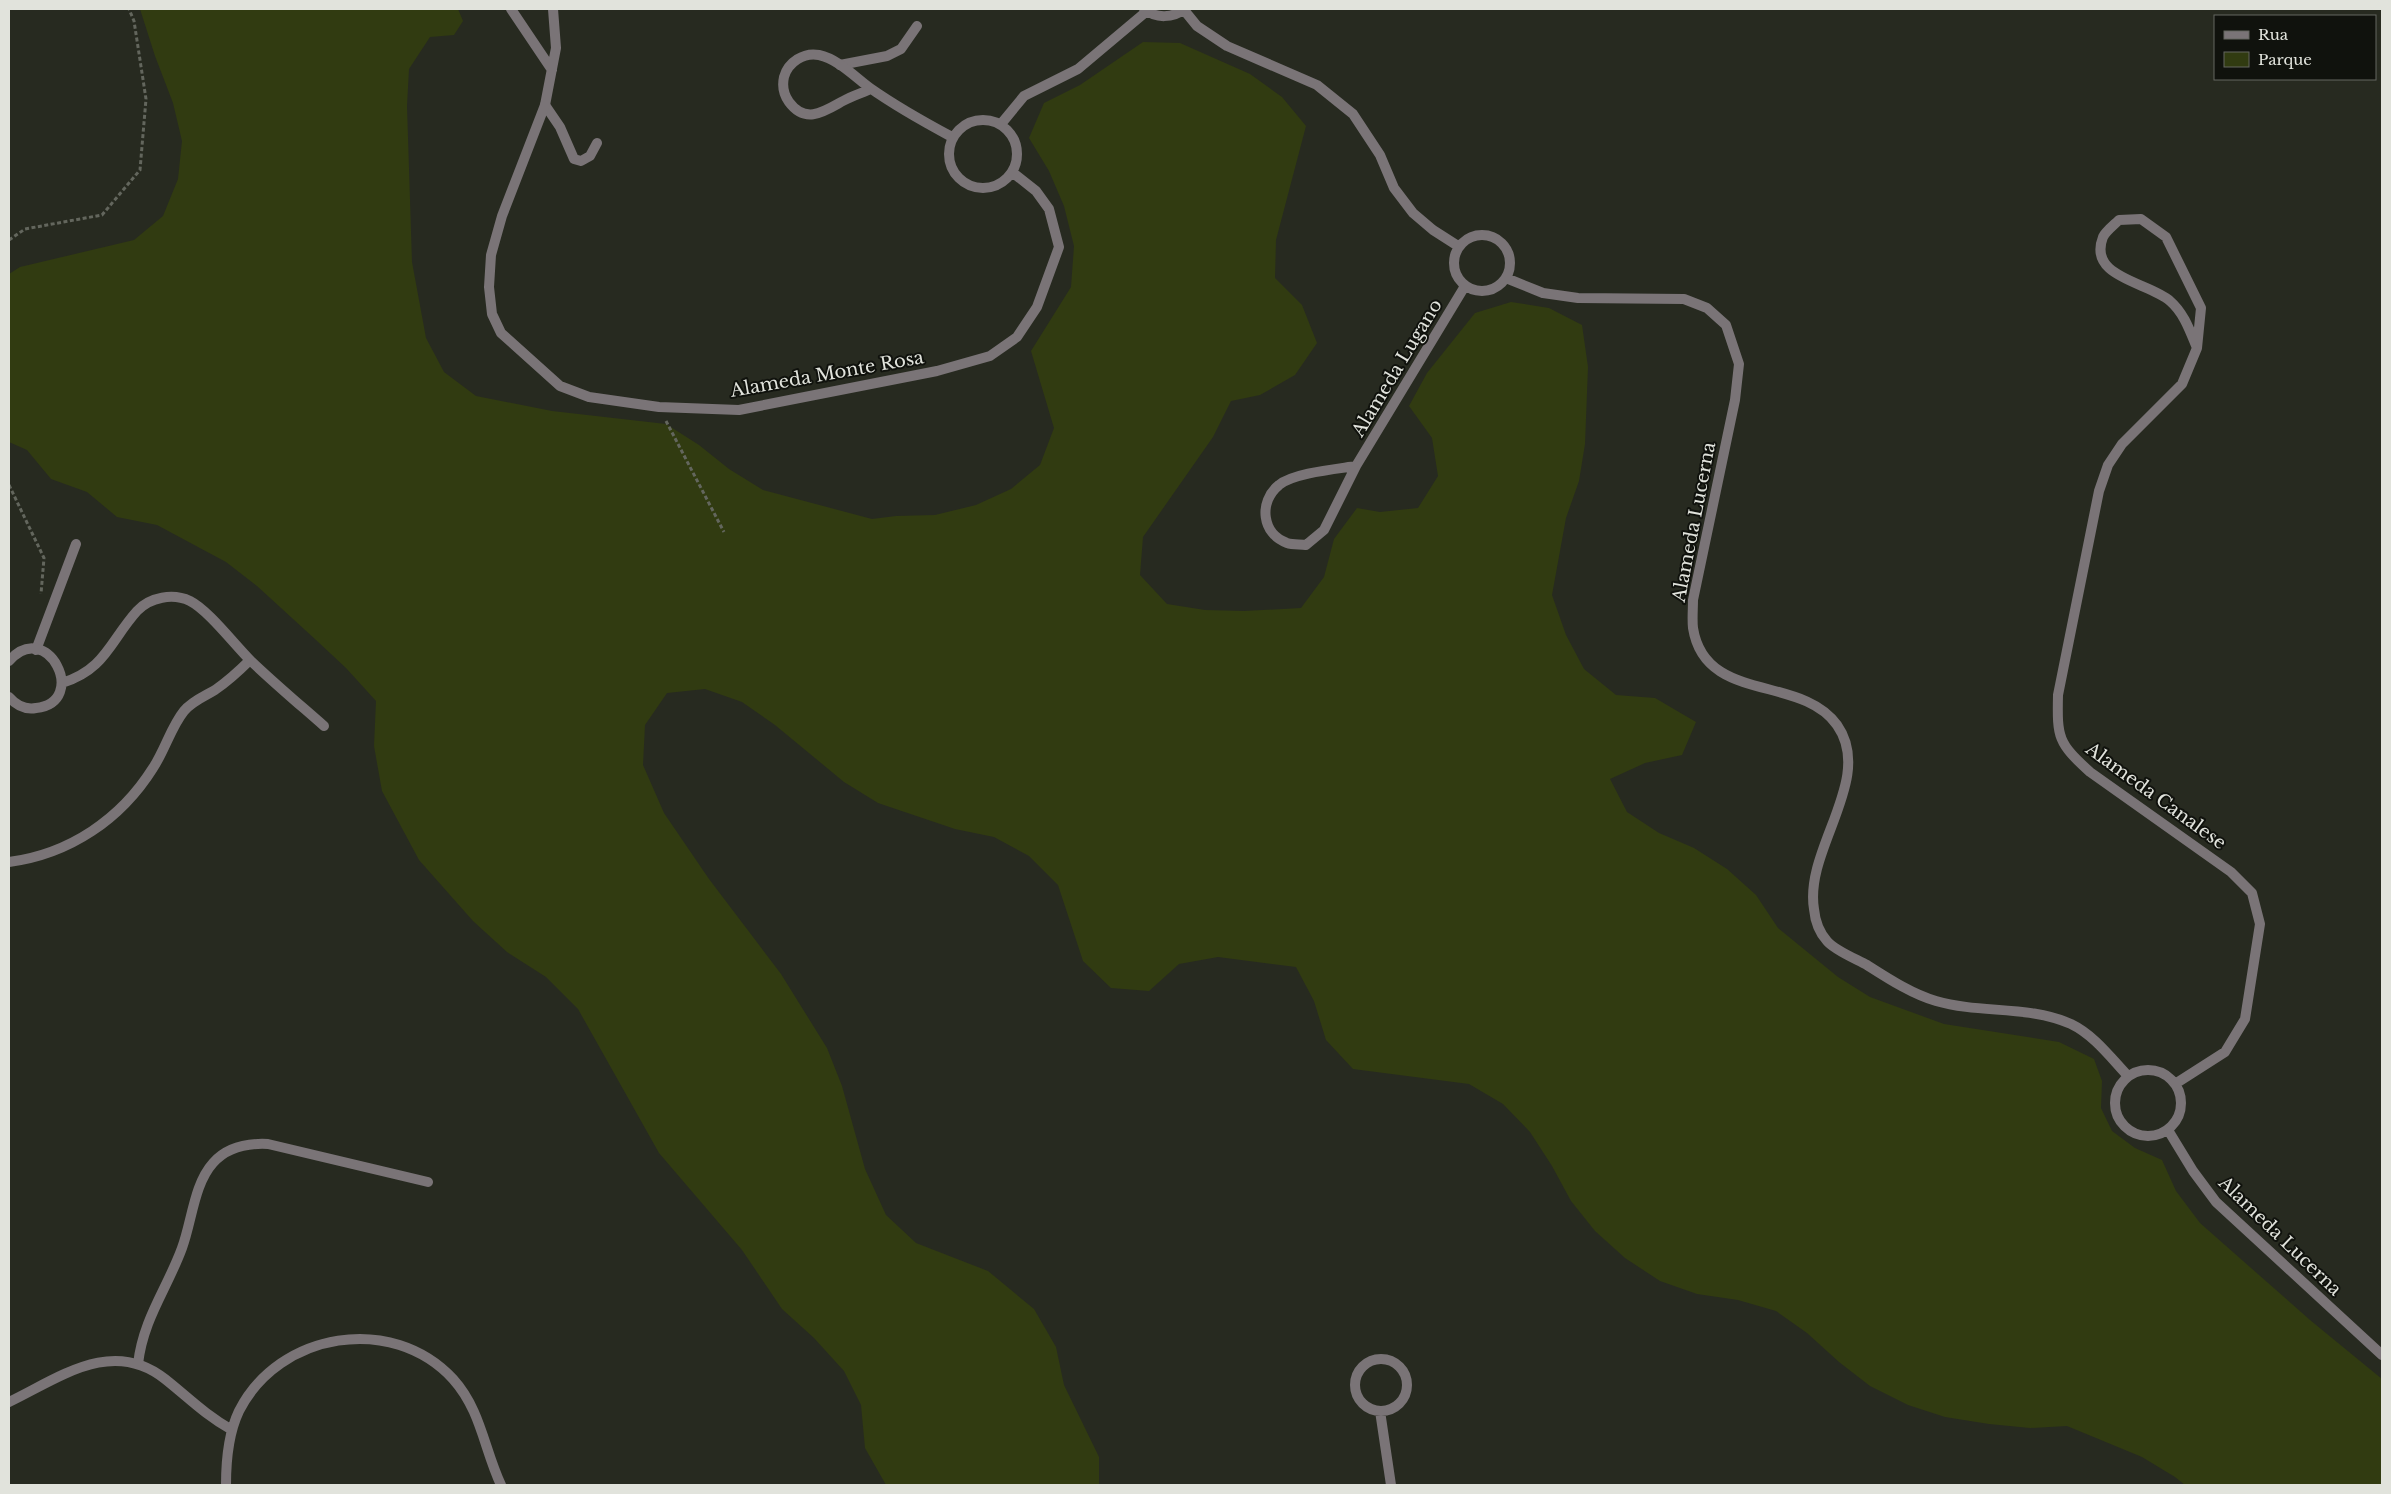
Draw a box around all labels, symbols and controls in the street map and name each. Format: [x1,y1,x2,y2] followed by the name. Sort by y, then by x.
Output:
[2214,15,2376,80] legend
[2258,25,2289,44] text: Rua
[2258,50,2312,69] text: Parque
[1347,295,1447,442] street label: Alameda Lugano
[728,346,925,402] street label: Alameda Monte Rosa
[1668,440,1720,605] street label: Alameda Lucerna
[2081,737,2230,854] street label: Alameda Canalese
[2213,1171,2346,1300] street label: Alameda Lucerna

